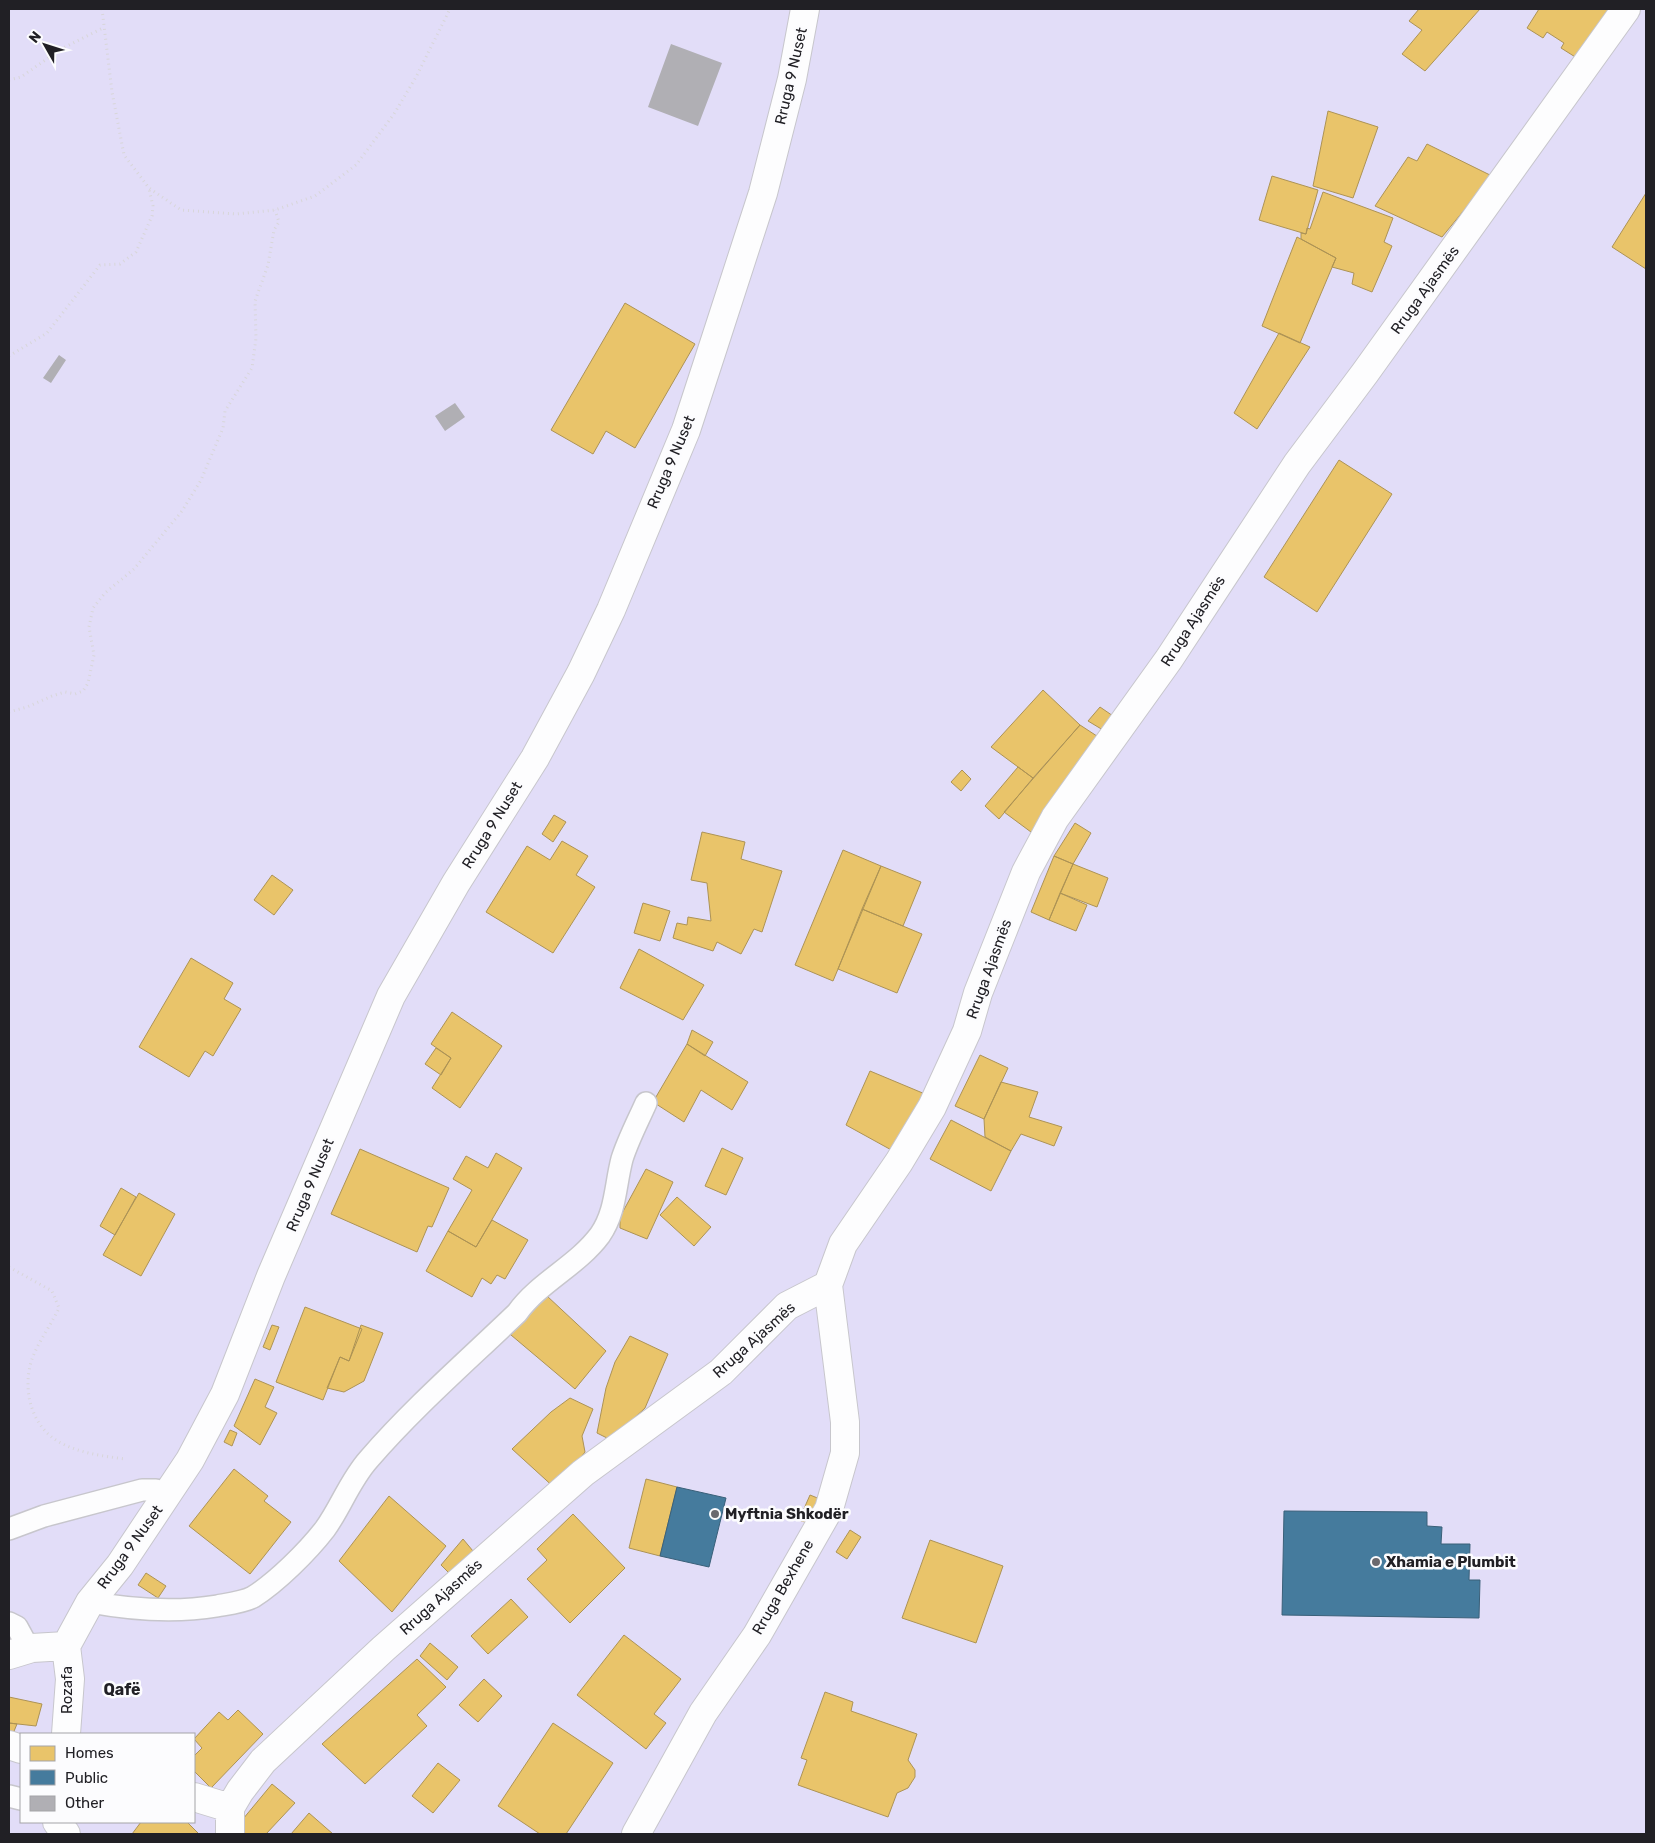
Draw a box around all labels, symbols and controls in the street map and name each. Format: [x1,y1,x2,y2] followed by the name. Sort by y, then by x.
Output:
[20,20,70,70] north arrow
[771,25,811,126] street label: Rruga 9 Nuset
[26,28,45,46] text: N
[1387,242,1463,338] street label: Rruga Ajasmës
[643,413,699,511] street label: Rruga 9 Nuset
[1157,572,1229,670] street label: Rruga Ajasmës
[458,778,526,872] street label: Rruga 9 Nuset
[963,916,1015,1021] street label: Rruga Ajasmës
[282,1136,338,1234] street label: Rruga 9 Nuset
[709,1298,799,1382] street label: Rruga Ajasmës
[94,1501,167,1592] street label: Rruga 9 Nuset
[725,1505,849,1523] place label: Myftnia Shkodër
[709,1508,721,1520] marker: Myftnia Shkodër
[748,1536,818,1638] street label: Rruga Bexhene
[1386,1553,1516,1571] place label: Xhamia e Plumbit
[396,1555,486,1639] street label: Rruga Ajasmës
[1370,1556,1382,1568] marker: Xhamia e Plumbit
[58,1666,76,1714] street label: Rozafa
[103,1680,141,1699] district label: Qafë
[20,1733,195,1823] legend
[65,1744,114,1762] text: Homes
[65,1769,108,1787] text: Public
[65,1794,105,1812] text: Other

